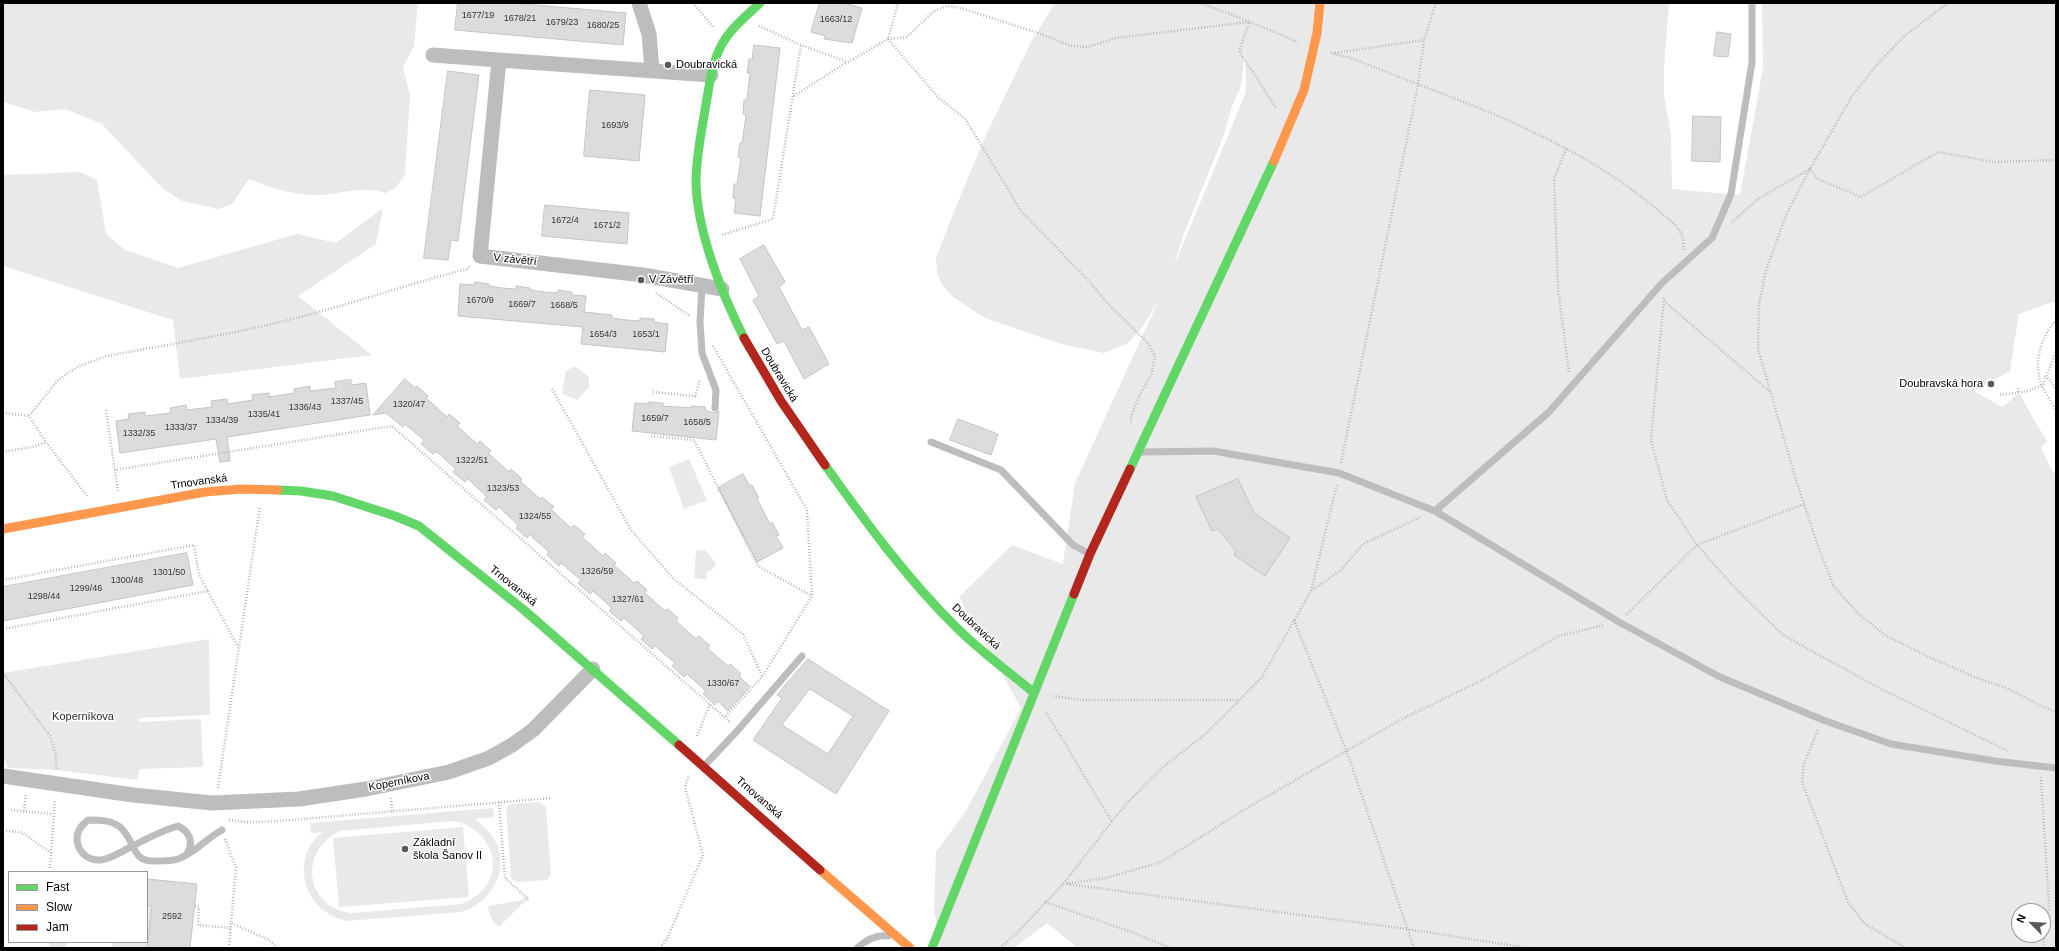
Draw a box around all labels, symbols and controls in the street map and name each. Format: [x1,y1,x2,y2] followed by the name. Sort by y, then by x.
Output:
[462,11,494,21] house number: 1677/19
[504,14,536,24] house number: 1678/21
[820,15,852,25] house number: 1663/12
[546,18,578,28] house number: 1679/23
[587,21,619,31] house number: 1680/25
[676,58,737,72] place label: Doubravická
[663,60,673,70] marker: Doubravická
[601,121,629,131] house number: 1693/9
[551,216,579,226] house number: 1672/4
[593,221,621,231] house number: 1671/2
[493,251,537,269] street label: V závětří
[649,273,694,287] place label: V Závětří
[636,275,646,285] marker: V Závětří
[466,296,494,306] house number: 1670/9
[508,300,536,310] house number: 1669/7
[550,301,578,311] house number: 1668/5
[589,330,617,340] house number: 1654/3
[632,330,660,340] house number: 1653/1
[758,345,800,405] street label: Doubravická
[1899,377,1983,391] place label: Doubravská hora
[1986,379,1996,389] marker: Doubravská hora
[331,397,363,407] house number: 1337/45
[393,400,425,410] house number: 1320/47
[289,403,321,413] house number: 1336/43
[248,410,280,420] house number: 1335/41
[641,414,669,424] house number: 1659/7
[206,416,238,426] house number: 1334/39
[683,418,711,428] house number: 1658/5
[165,423,197,433] house number: 1333/37
[123,429,155,439] house number: 1332/35
[456,456,488,466] house number: 1322/51
[170,471,228,493] street label: Trnovanská
[487,484,519,494] house number: 1323/53
[519,512,551,522] house number: 1324/55
[487,563,539,609] street label: Trnovanská
[581,567,613,577] house number: 1326/59
[153,568,185,578] house number: 1301/50
[111,576,143,586] house number: 1300/48
[70,584,102,594] house number: 1299/46
[28,592,60,602] house number: 1298/44
[612,595,644,605] house number: 1327/61
[949,601,1003,653] street label: Doubravická
[707,679,739,689] house number: 1330/67
[52,710,114,724] park label: Koperníkova
[367,770,431,794] street label: Koperníkova
[733,774,785,822] street label: Trnovanská
[413,836,482,862] place label: Základní škola Šanov II
[400,844,410,854] marker: Základní škola Šanov II
[8,871,148,943] legend
[46,880,69,894] text: Fast
[46,900,72,914] text: Slow
[2011,903,2051,943] north arrow
[162,912,182,922] house number: 2592
[2014,912,2028,925] text: N
[46,920,69,934] text: Jam

